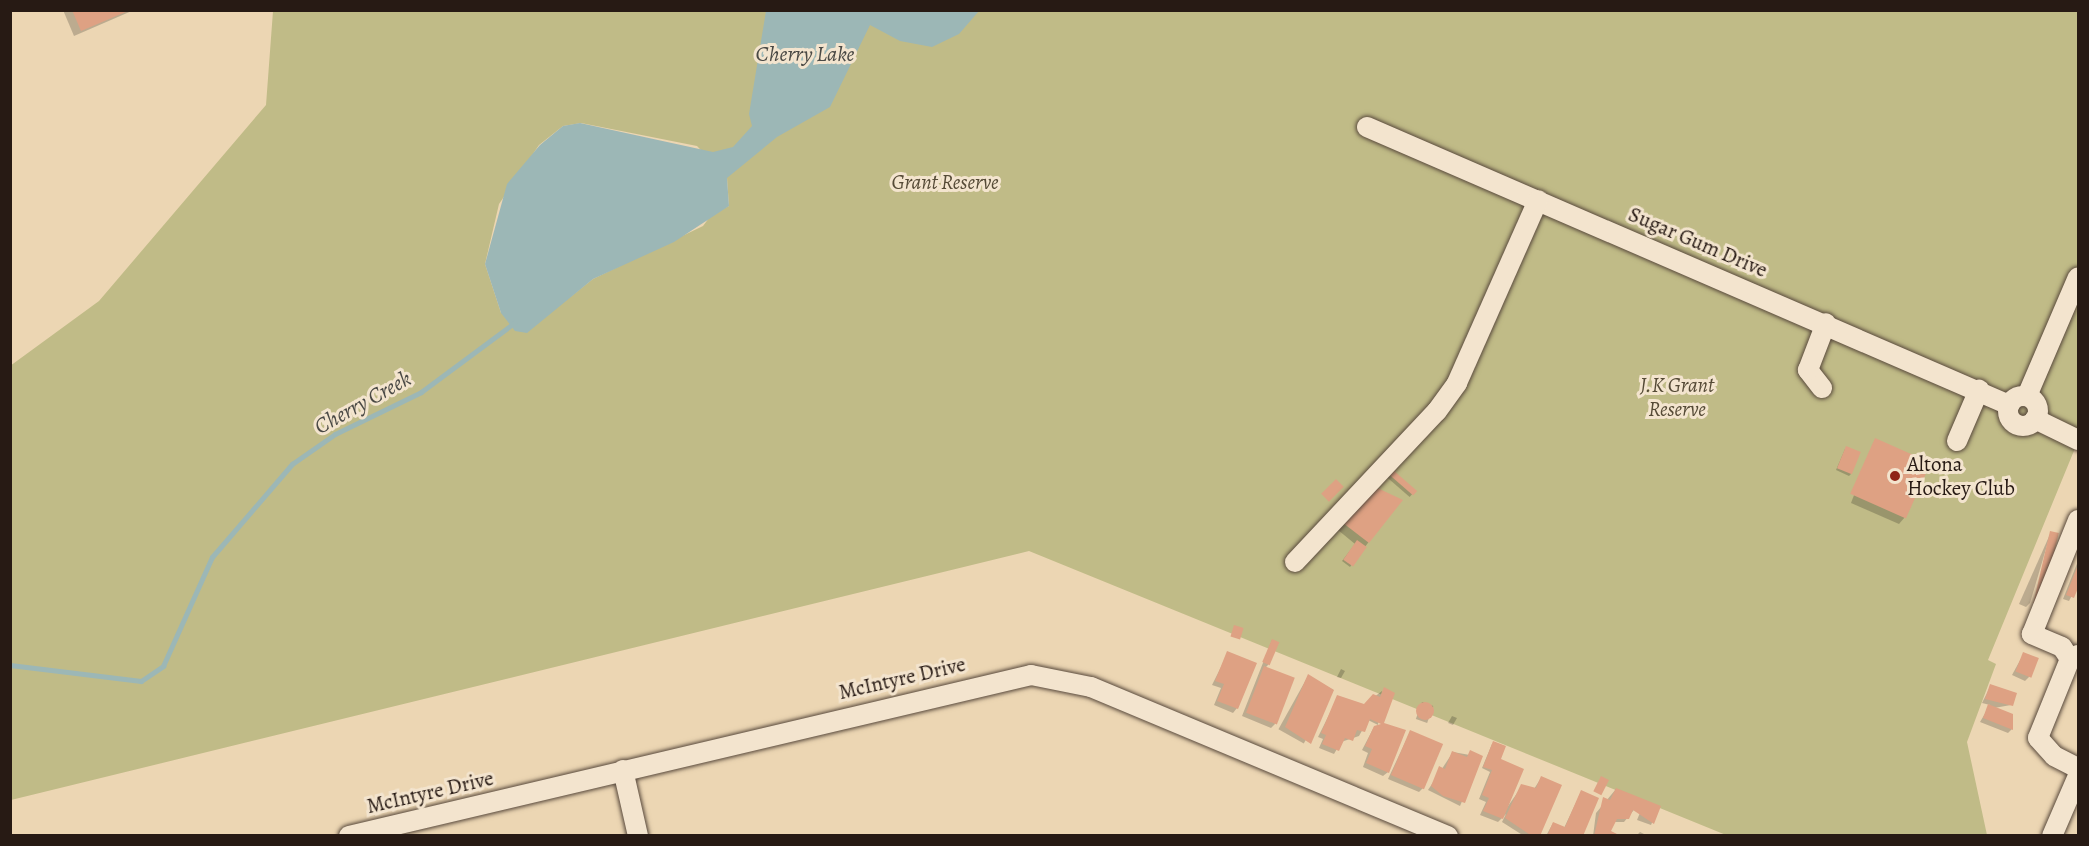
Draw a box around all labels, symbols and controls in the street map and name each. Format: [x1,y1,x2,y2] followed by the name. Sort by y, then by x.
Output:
[756,42,854,68] water label: Cherry Lake
[891,169,999,195] park label: Grant Reserve
[1625,201,1771,283] street label: Sugar Gum Drive
[310,366,416,440] water label: Cherry Creek
[1640,372,1714,422] park label: J.K Grant Reserve
[1907,451,2015,501] place label: Altona Hockey Club
[1888,469,1902,483] marker: Altona Hockey Club
[836,651,968,705] street label: McIntyre Drive
[364,765,496,819] street label: McIntyre Drive

